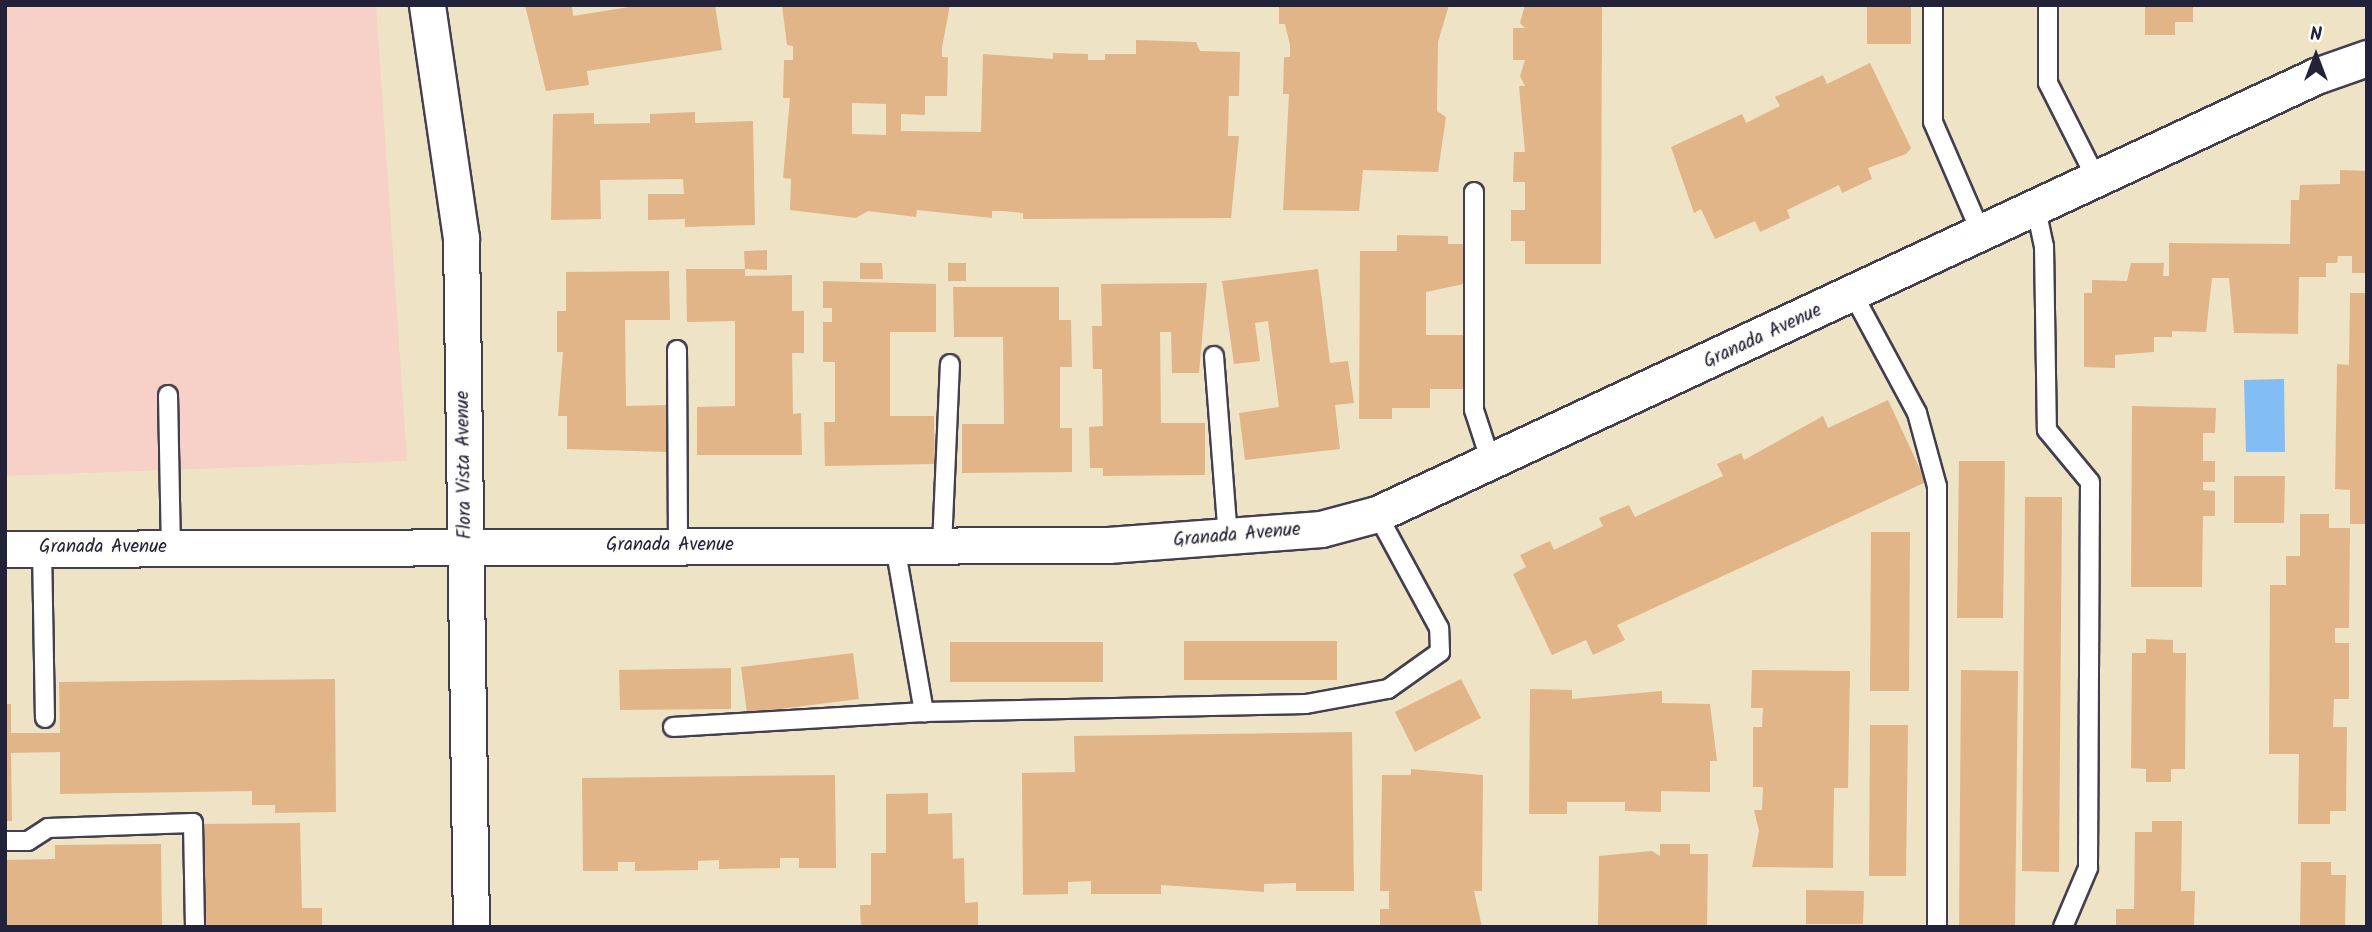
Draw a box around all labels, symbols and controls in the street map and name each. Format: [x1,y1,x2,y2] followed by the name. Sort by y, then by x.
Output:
[2310,20,2322,50] text: N
[2281,21,2351,91] north arrow
[1700,300,1826,374] street label: Granada Avenue
[452,391,478,539] street label: Flora Vista Avenue
[1172,519,1302,553] street label: Granada Avenue
[606,535,734,557] street label: Granada Avenue
[39,537,167,559] street label: Granada Avenue

